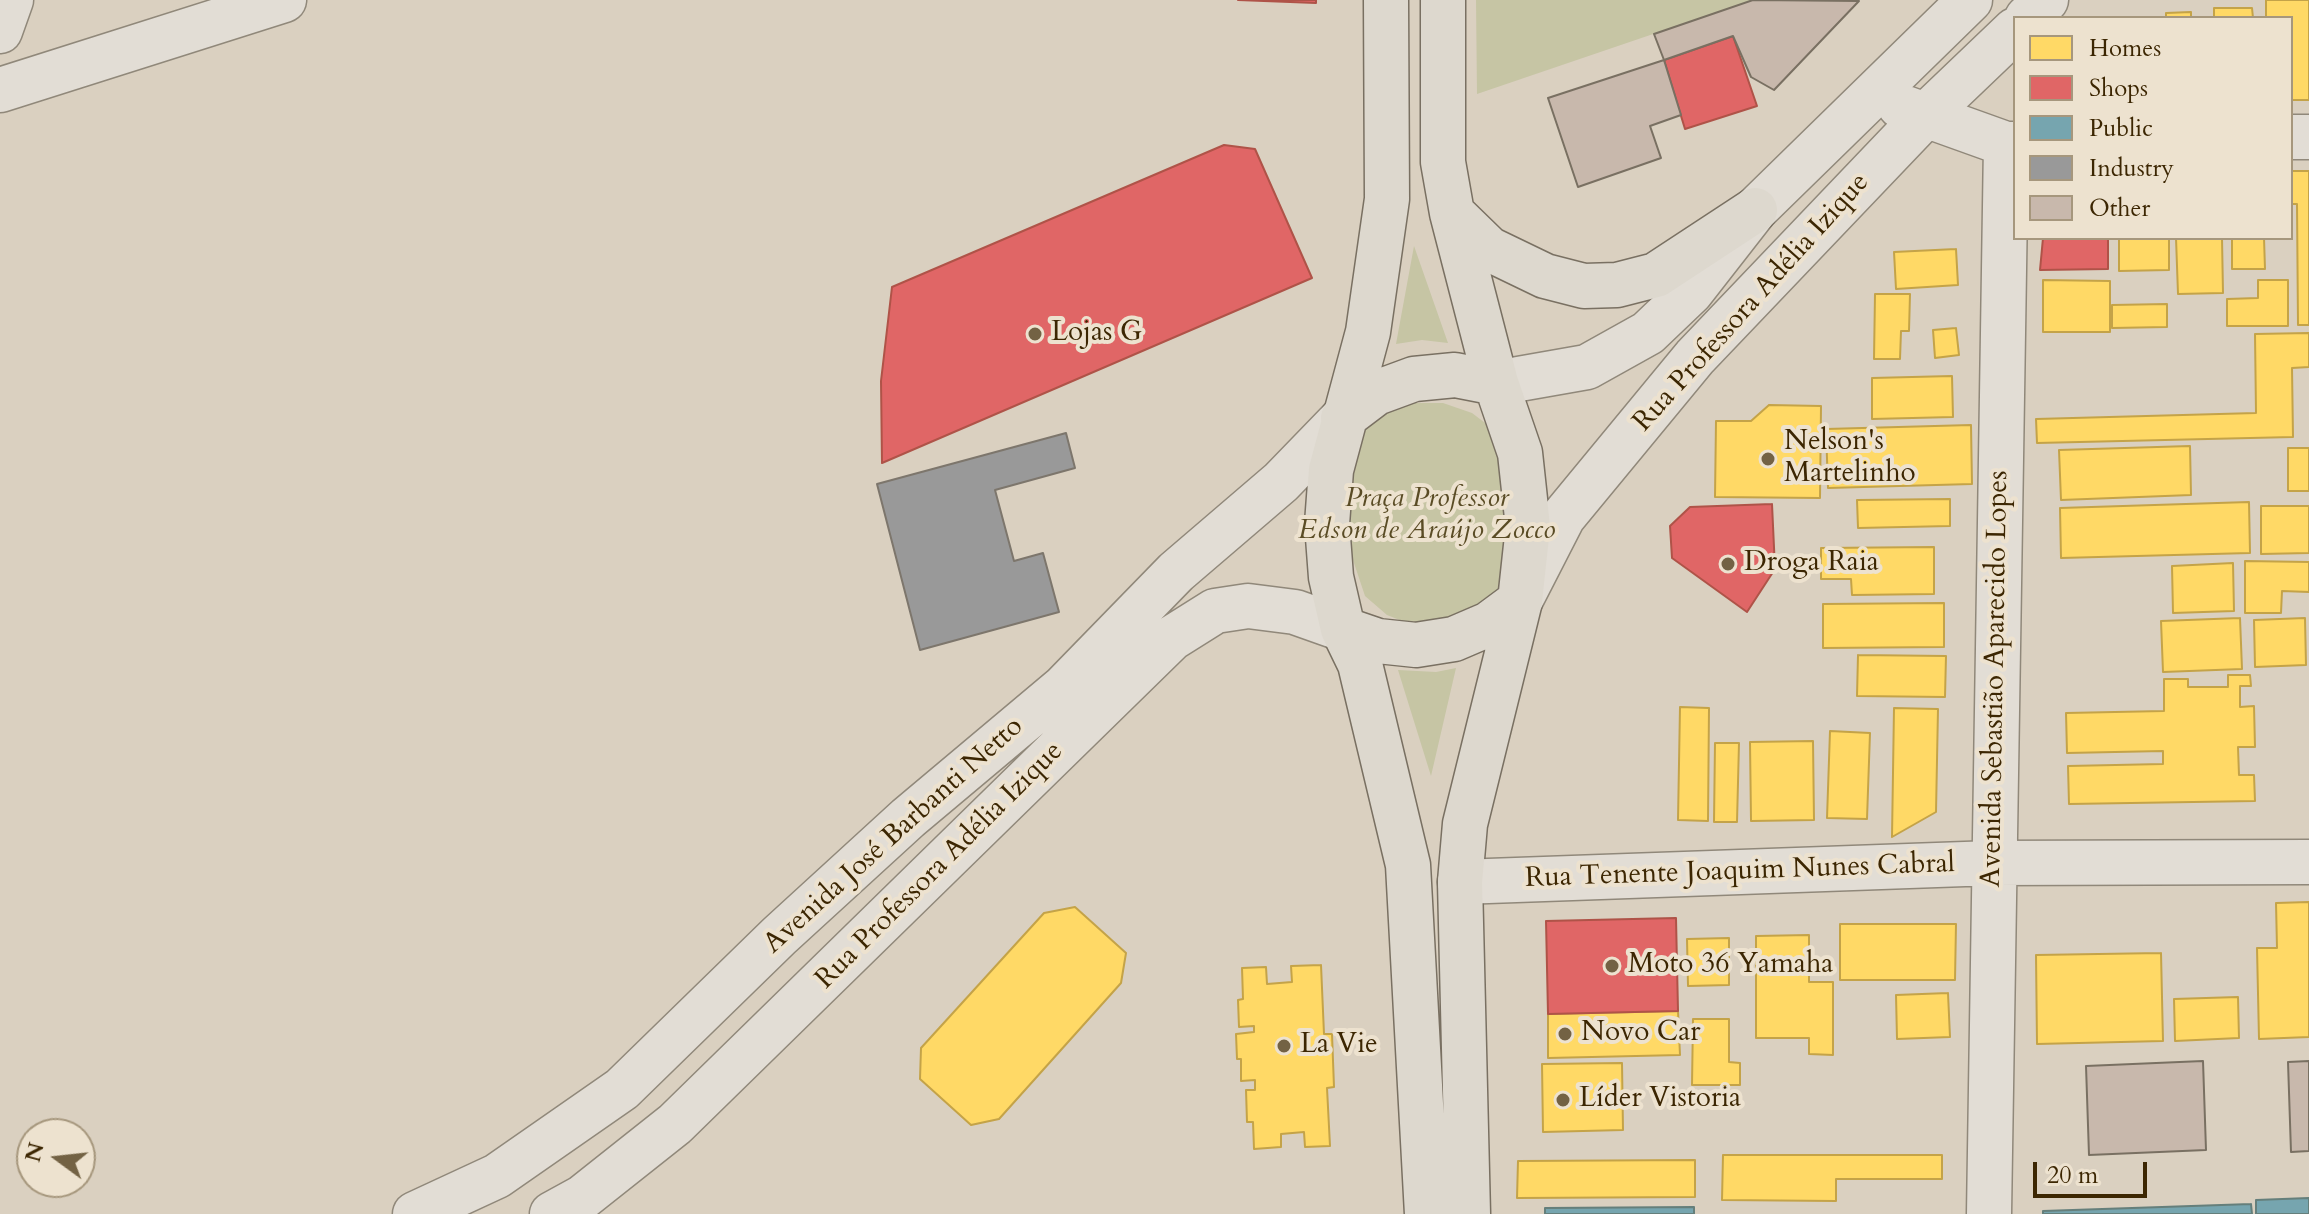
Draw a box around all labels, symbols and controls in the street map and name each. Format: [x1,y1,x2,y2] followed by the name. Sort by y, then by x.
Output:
[2013,16,2293,240] legend
[2089,32,2161,65] text: Homes
[2089,72,2148,105] text: Shops
[2089,112,2153,145] text: Public
[2089,152,2174,185] text: Industry
[1627,167,1877,439] street label: Rua Professora Adélia Izique
[2089,192,2150,225] text: Other
[1051,317,1142,351] place label: Lojas G
[1026,325,1044,343] marker: Lojas G
[1784,426,1916,492] place label: Nelson's Martelinho
[1759,450,1777,468] marker: Nelson's Martelinho
[1976,470,2016,888] street label: Avenida Sebastião Aparecido Lopes
[1298,483,1556,549] park label: Praça Professor Edson de Araújo Zocco
[1744,547,1879,581] place label: Droga Raia
[1719,555,1737,573] marker: Droga Raia
[757,711,1031,961] street label: Avenida José Barbanti Netto
[809,735,1071,997] street label: Rua Professora Adélia Izique
[1524,848,1956,896] street label: Rua Tenente Joaquim Nunes Cabral
[1628,949,1833,983] place label: Moto 36 Yamaha
[1603,957,1621,975] marker: Moto 36 Yamaha
[1581,1017,1701,1051] place label: Novo Car
[1556,1025,1574,1043] marker: Novo Car
[1300,1029,1378,1063] place label: La Vie
[1275,1037,1293,1055] marker: La Vie
[1579,1083,1741,1117] place label: Líder Vistoria
[1554,1091,1572,1109] marker: Líder Vistoria
[16,1118,96,1198] north arrow
[18,1139,52,1165] text: N
[2037,1146,2151,1196] scale bar
[2047,1159,2098,1192] text: 20 m

